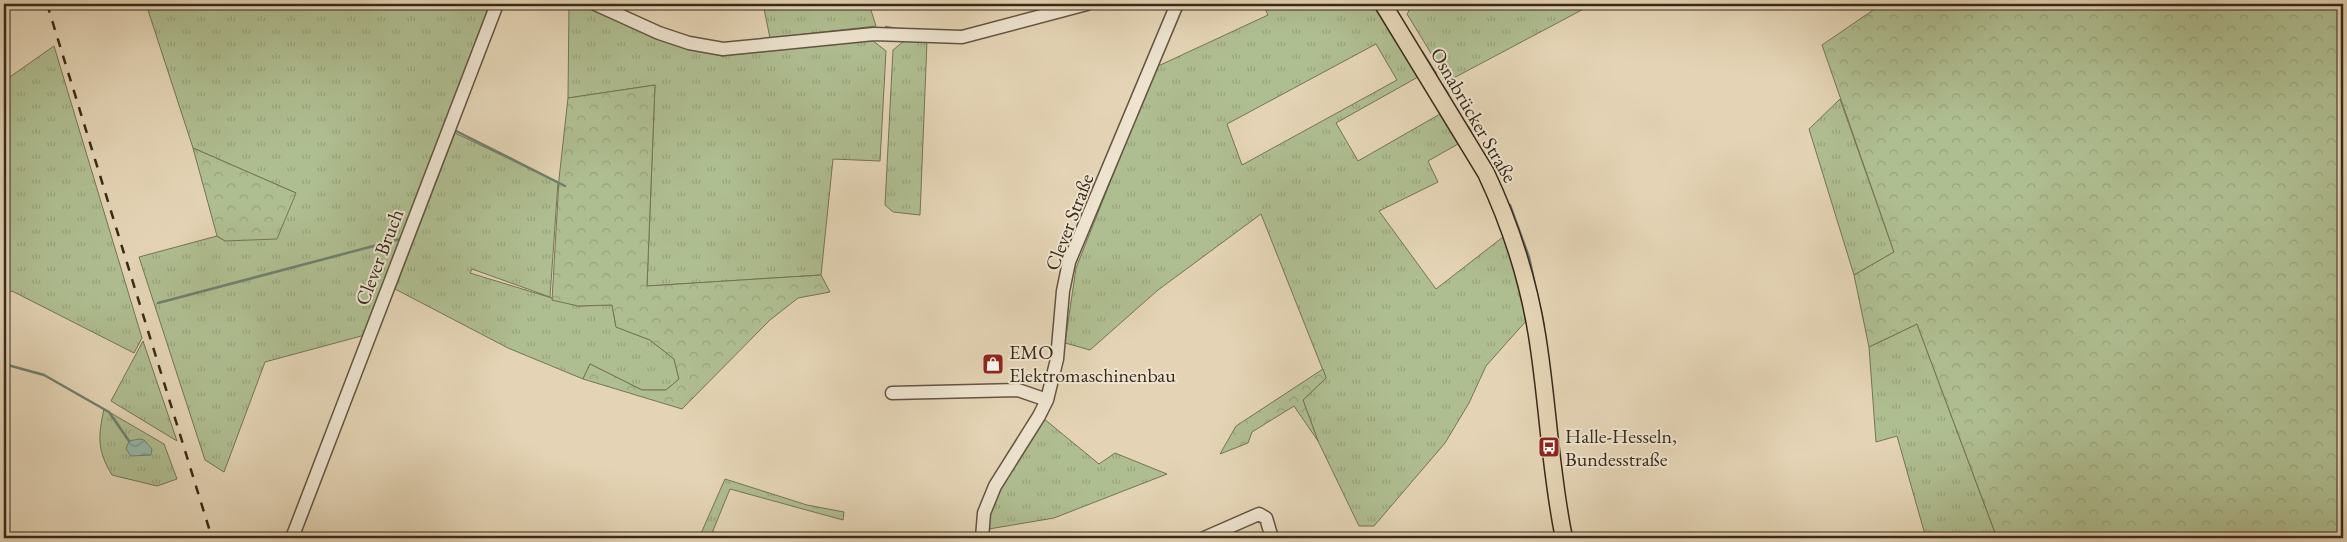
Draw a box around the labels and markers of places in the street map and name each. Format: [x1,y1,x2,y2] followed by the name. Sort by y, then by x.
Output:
[1009,339,1176,388] place label: EMO Elektromaschinenbau
[981,352,1005,376] shop icon: EMO Elektromaschinenbau
[1565,423,1677,472] place label: Halle-Hesseln, Bundesstraße
[1537,435,1561,459] bus stop icon: Halle-Hesseln, Bundesstraße

